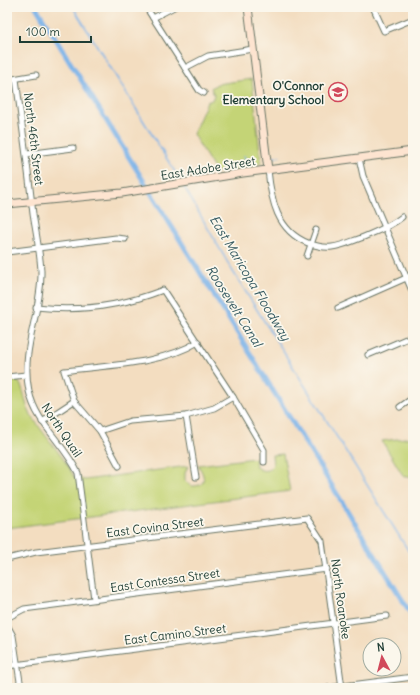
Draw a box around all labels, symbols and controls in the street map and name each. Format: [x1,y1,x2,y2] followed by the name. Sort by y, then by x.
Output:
[20,18,91,44] scale bar
[26,24,60,39] text: 100 m
[223,78,324,108] place label: O'Connor Elementary School
[327,81,349,103] school or university icon: O'Connor Elementary School
[21,92,47,186] street label: North 46th Street
[160,153,256,183] street label: East Adobe Street
[206,212,295,345] water label: East Maricopa Floodway
[202,262,267,352] water label: Roosevelt Canal
[38,400,86,460] street label: North Quail
[106,514,204,540] street label: East Covina Street
[328,558,354,640] street label: North Roanoke
[109,565,221,595] street label: East Contessa Street
[123,620,227,648] street label: East Camino Street
[362,637,402,677] north arrow
[376,640,385,654] text: N

